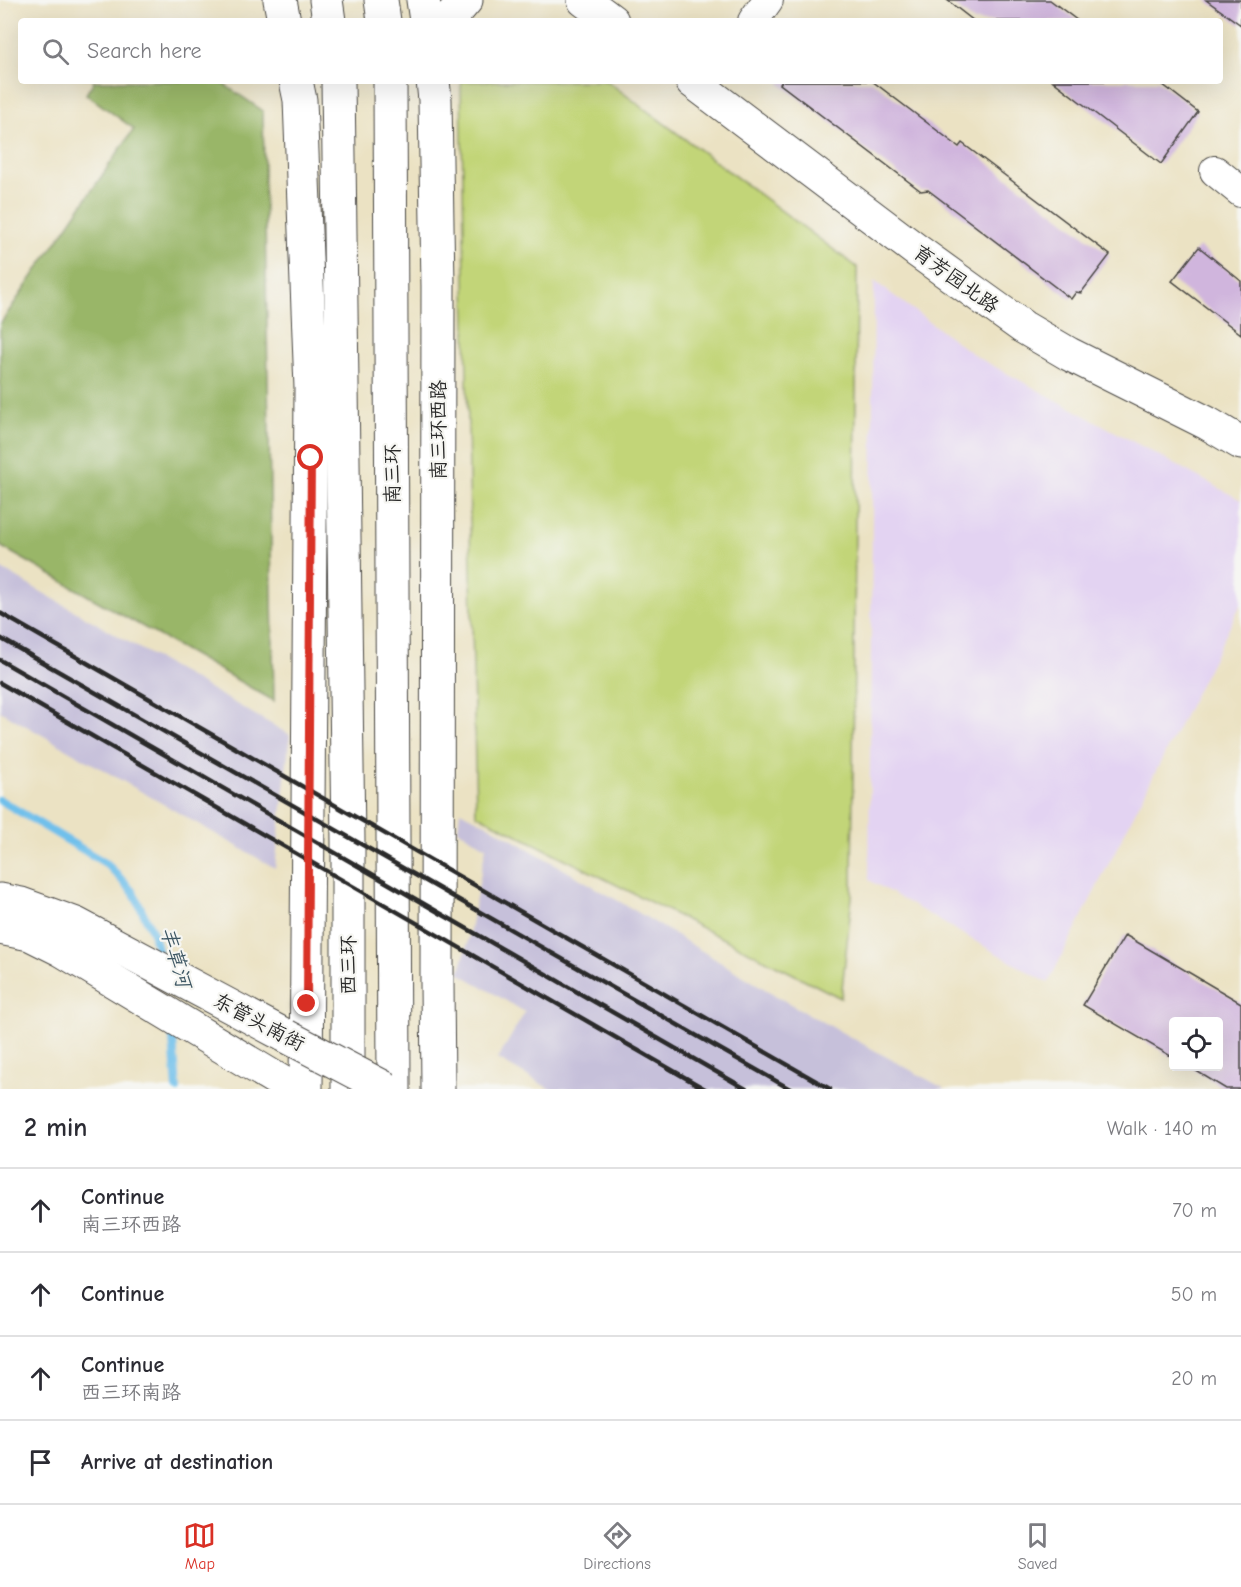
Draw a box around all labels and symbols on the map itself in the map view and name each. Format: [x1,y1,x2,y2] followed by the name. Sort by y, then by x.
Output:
[909,240,1004,318] street label: 育芳园北路
[427,379,450,480] street label: 南三环西路
[297,444,323,470] route start
[381,444,404,504] street label: 南三环
[156,923,197,993] water label: 丰草河
[337,935,360,995] street label: 西三环
[209,988,309,1056] street label: 东管头南街
[293,990,319,1016] route end

